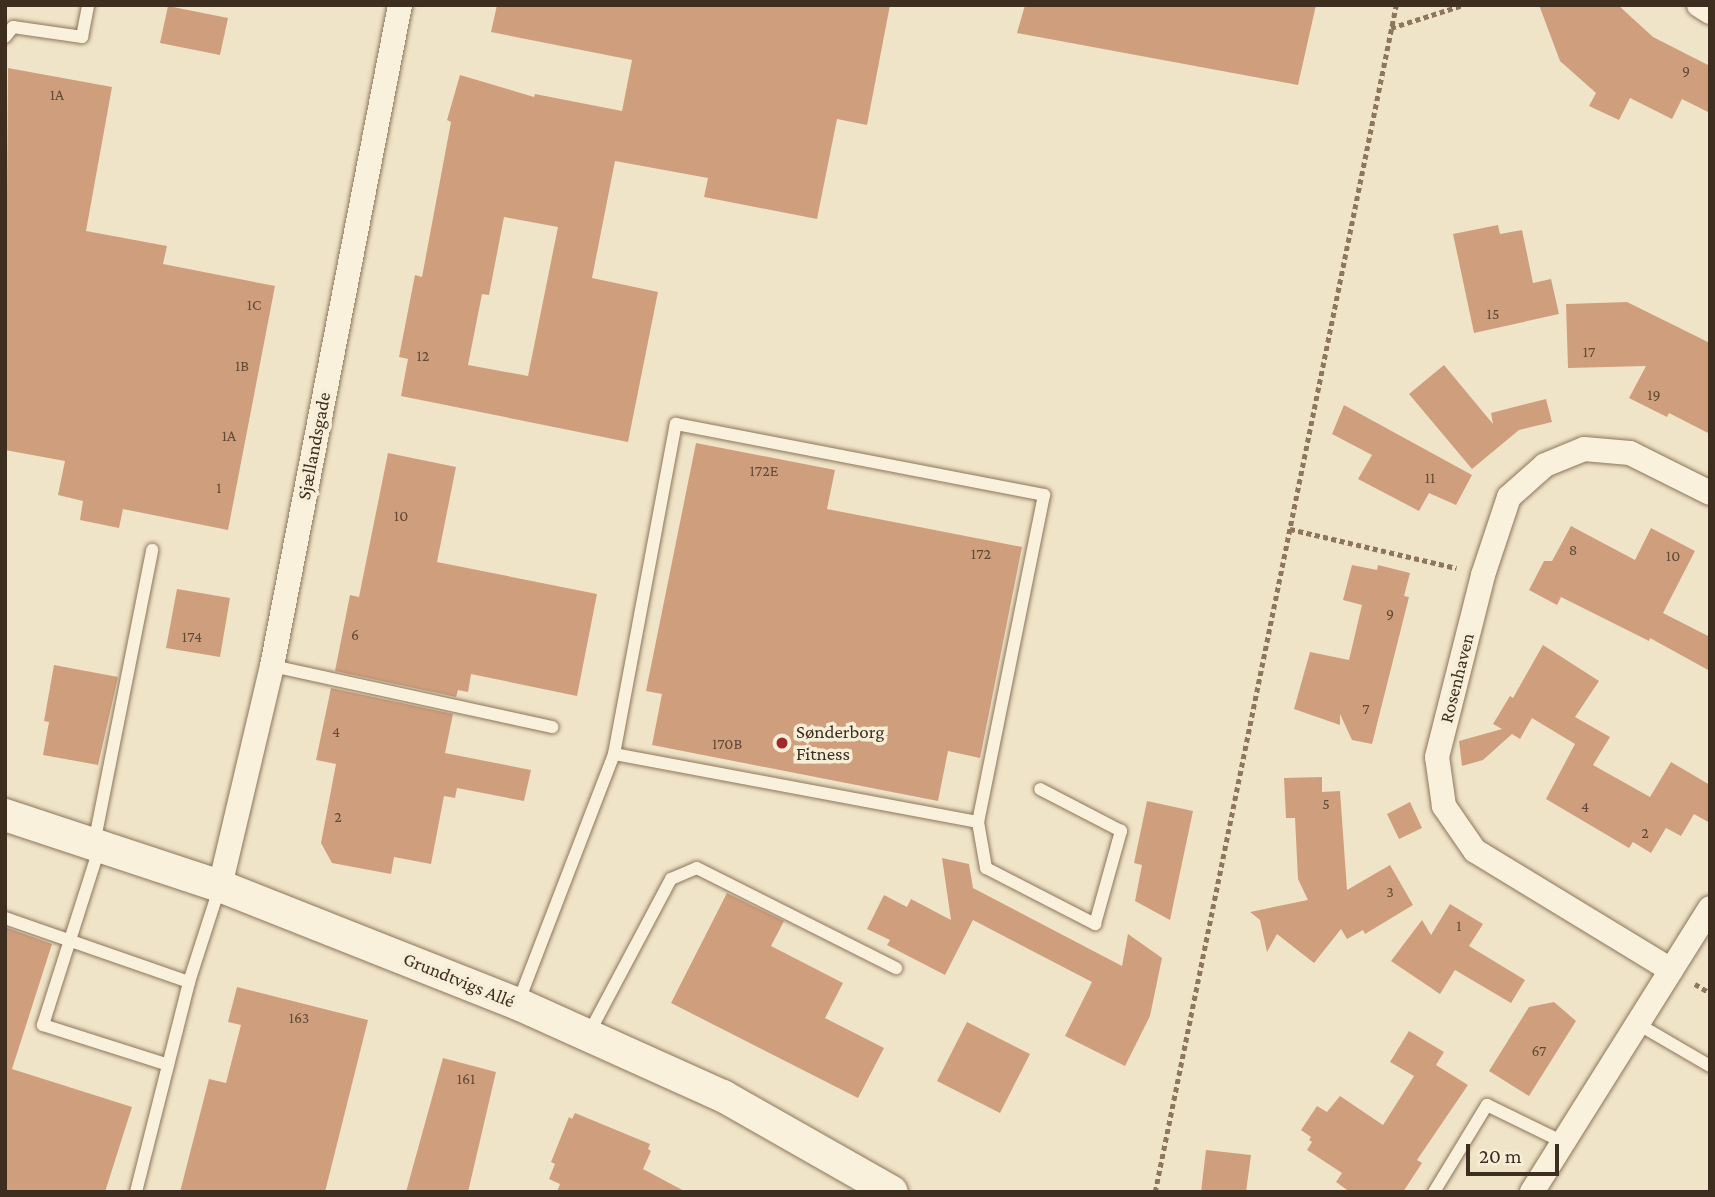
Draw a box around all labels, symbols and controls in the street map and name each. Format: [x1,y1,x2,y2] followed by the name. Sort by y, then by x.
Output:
[1682,61,1690,81] house number: 9
[50,85,64,105] house number: 1A
[247,295,261,315] house number: 1C
[1487,304,1499,324] house number: 15
[1583,342,1595,362] house number: 17
[417,346,429,366] house number: 12
[235,356,249,376] house number: 1B
[1647,385,1661,405] house number: 19
[292,390,336,502] street label: Sjællandsgade
[222,426,236,446] house number: 1A
[750,461,778,481] house number: 172E
[1425,468,1435,488] house number: 11
[216,478,222,498] house number: 1
[394,506,408,526] house number: 10
[1569,540,1577,560] house number: 8
[971,544,991,564] house number: 172
[1666,546,1680,566] house number: 10
[1386,604,1394,624] house number: 9
[351,625,359,645] house number: 6
[182,627,202,647] house number: 174
[1435,631,1479,725] street label: Rosenhaven
[1362,699,1370,719] house number: 7
[796,721,884,765] place label: Sønderborg Fitness
[332,722,340,742] house number: 4
[712,734,742,754] house number: 170B
[774,735,790,751] marker: Sønderborg Fitness
[1322,794,1330,814] house number: 5
[1581,797,1589,817] house number: 4
[334,807,342,827] house number: 2
[1641,823,1649,843] house number: 2
[1386,882,1394,902] house number: 3
[1456,916,1462,936] house number: 1
[400,947,518,1013] street label: Grundtvigs Allé
[289,1008,309,1028] house number: 163
[1532,1041,1546,1061] house number: 67
[457,1069,475,1089] house number: 161
[1470,1130,1563,1174] scale bar
[1479,1144,1522,1168] text: 20 m

